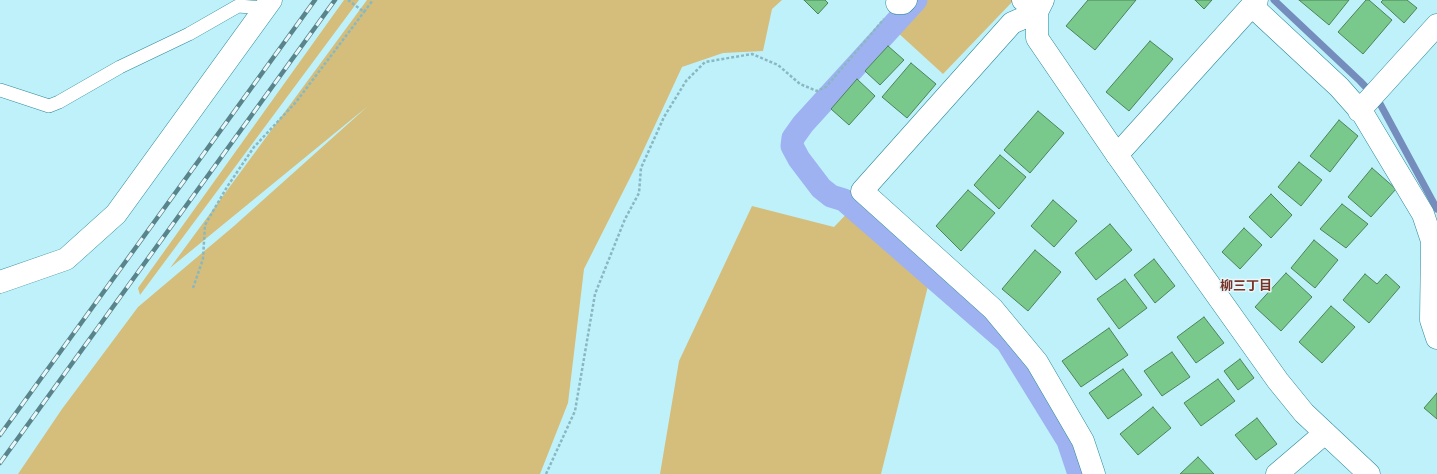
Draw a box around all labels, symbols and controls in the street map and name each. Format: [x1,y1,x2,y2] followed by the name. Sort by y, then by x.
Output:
[1220,278,1272,294] district label: 柳三丁目

